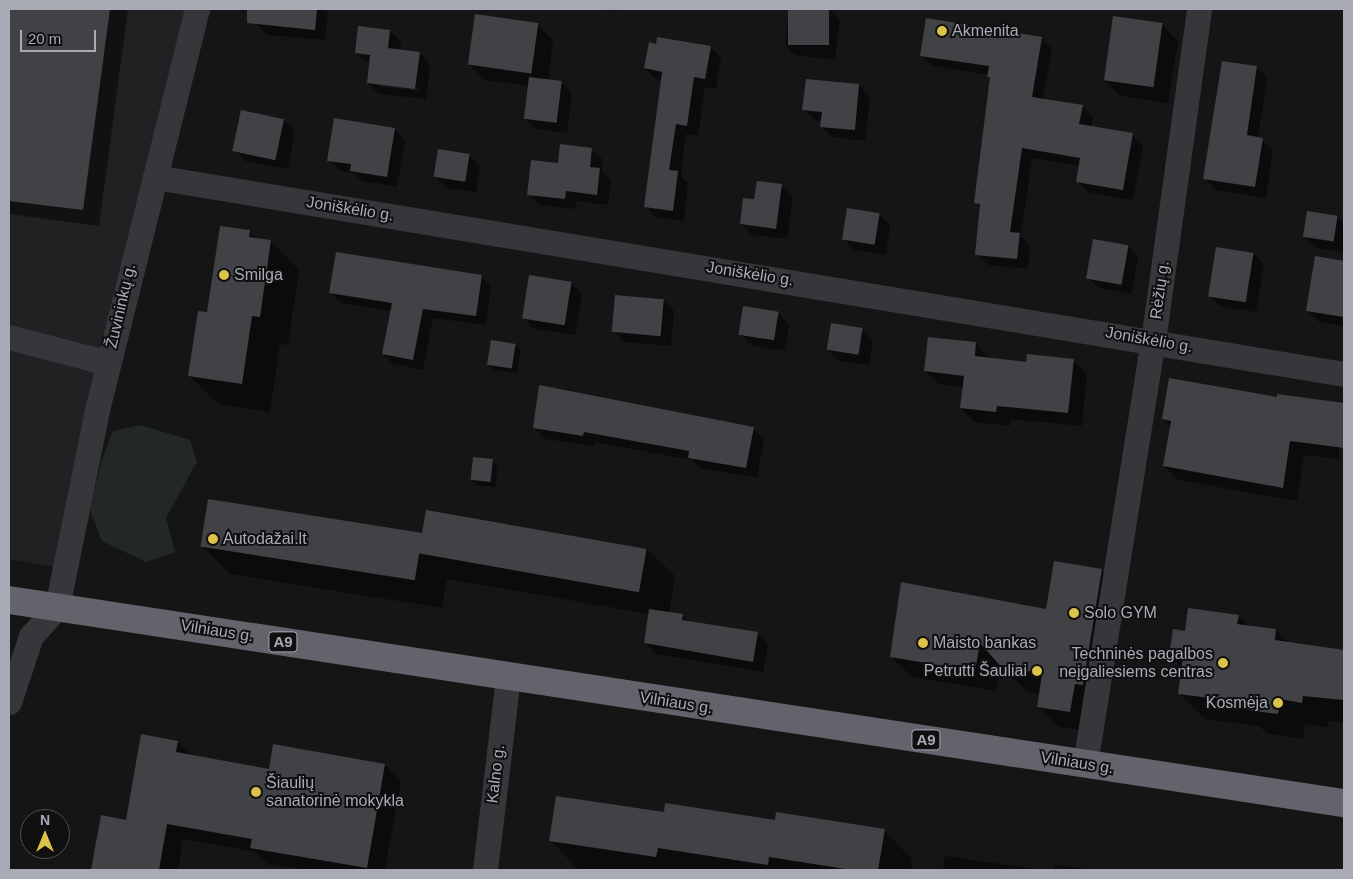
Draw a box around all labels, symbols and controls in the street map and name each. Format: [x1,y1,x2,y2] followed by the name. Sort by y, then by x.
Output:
[22,20,99,52] scale bar
[952,21,1019,41] place label: Akmenita
[936,25,948,37] marker: Akmenita
[28,30,61,47] text: 20 m
[305,193,395,225] street label: Joniškėlio g.
[705,258,795,290] street label: Joniškėlio g.
[1146,260,1174,320] street label: Rėžių g.
[102,262,140,350] street label: Žuvininkų g.
[234,265,283,285] place label: Smilga
[218,269,230,281] marker: Smilga
[1104,323,1194,357] street label: Joniškėlio g.
[223,529,307,549] place label: Autodažai.lt
[207,533,219,545] marker: Autodažai.lt
[1084,603,1157,623] place label: Solo GYM
[1068,607,1080,619] marker: Solo GYM
[179,616,255,646] street label: Vilniaus g.
[268,630,298,654] road number: A9
[933,633,1036,653] place label: Maisto bankas
[917,637,929,649] marker: Maisto bankas
[1059,644,1213,682] place label: Techninės pagalbos neįgaliesiems centras
[1217,657,1229,669] marker: Techninės pagalbos neįgaliesiems centras
[924,661,1027,681] place label: Petrutti Šauliai
[1031,665,1043,677] marker: Petrutti Šauliai
[638,688,714,718] street label: Vilniaus g.
[1206,693,1268,713] place label: Kosmėja
[1272,697,1284,709] marker: Kosmėja
[911,728,941,752] road number: A9
[483,744,509,804] street label: Kalno g.
[1039,748,1115,778] street label: Vilniaus g.
[266,773,404,811] place label: Šiaulių sanatorinė mokykla
[250,786,262,798] marker: Šiaulių sanatorinė mokykla
[20,809,70,859] north arrow
[40,812,50,828] text: N

